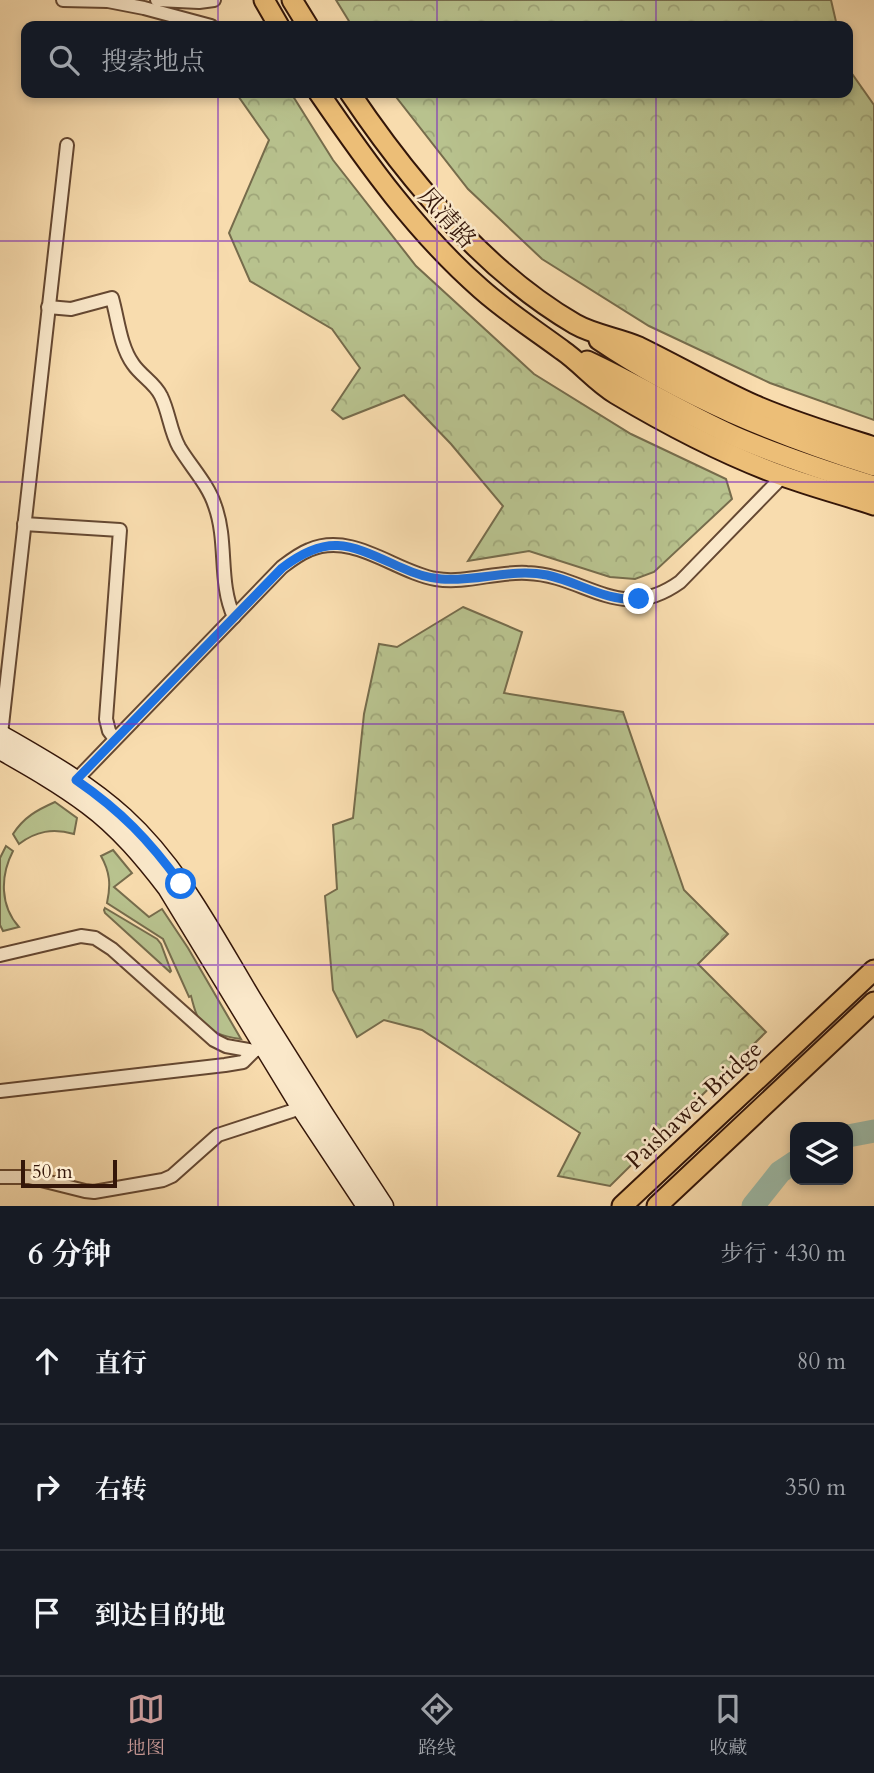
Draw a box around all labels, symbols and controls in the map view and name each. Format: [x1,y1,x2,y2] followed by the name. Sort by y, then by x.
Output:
[21,21,853,98] search box
[45,41,83,79] icon: search
[101,44,205,79] text: 搜索地点
[411,180,483,256] street label: 凤清路
[623,583,654,614] route end
[165,868,196,899] route start
[619,1033,769,1177] street label: Paishawei Bridge
[790,1122,853,1185] map controls
[790,1122,853,1185] button: layers
[21,1157,117,1189] scale bar
[32,1159,73,1185] text: 50 m
[28,1234,111,1275] text: 6 分钟
[721,1238,846,1269] text: 步行 · 430 m
[28,1342,66,1380] icon: ahead
[95,1346,147,1381] text: 直行
[797,1346,846,1377] text: 80 m
[28,1468,66,1506] icon: right
[95,1472,147,1507] text: 右转
[785,1472,846,1503] text: 350 m
[28,1594,66,1632] icon: arrive
[95,1598,225,1633] text: 到达目的地
[127,1690,165,1761] tab: 地图
[418,1690,456,1761] tab: 路线
[709,1690,747,1761] tab: 收藏

